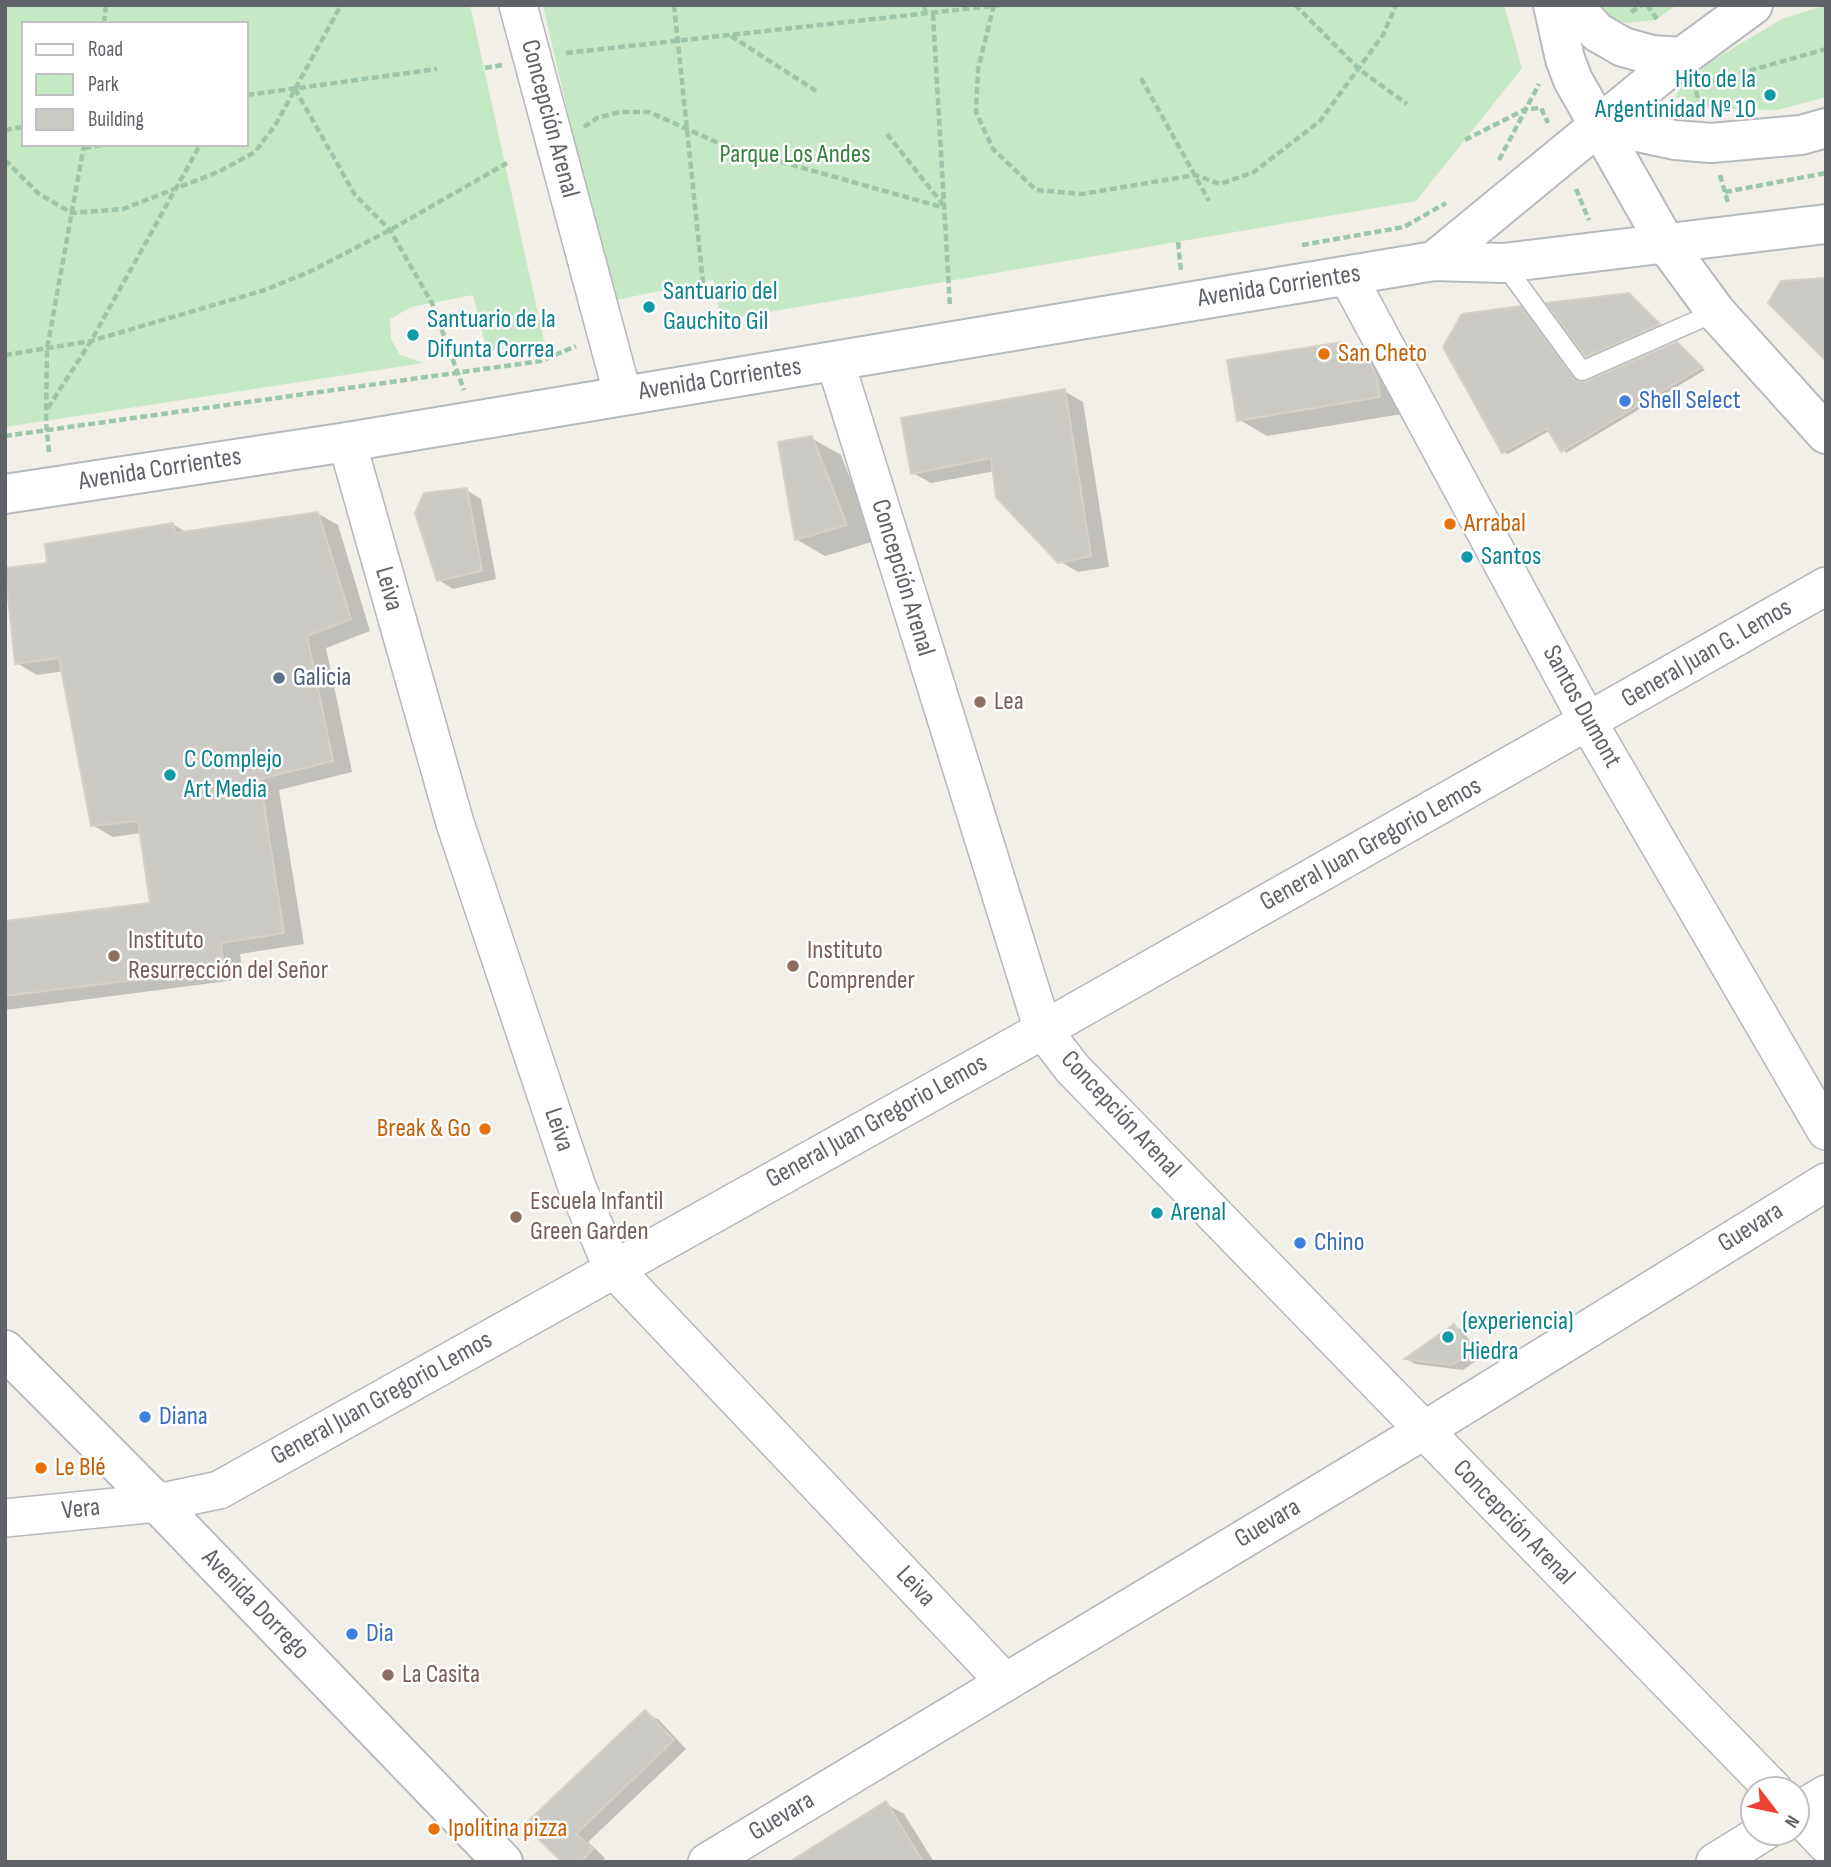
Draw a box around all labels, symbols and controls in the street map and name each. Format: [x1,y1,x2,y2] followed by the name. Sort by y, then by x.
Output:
[21,21,248,147] legend
[88,37,123,62] text: Road
[513,37,585,201] street label: Concepción Arenal
[1595,64,1756,126] place label: Hito de la Argentinidad Nº 10
[88,72,119,97] text: Park
[1762,87,1778,103] marker: Hito de la Argentinidad Nº 10
[88,107,144,132] text: Building
[720,139,870,171] park label: Parque Los Andes
[1195,259,1363,315] street label: Avenida Corrientes
[663,276,778,338] place label: Santuario del Gauchito Gil
[641,299,657,315] marker: Santuario del Gauchito Gil
[427,304,556,366] place label: Santuario de la Difunta Correa
[405,327,421,343] marker: Santuario de la Difunta Correa
[1338,338,1427,370] place label: San Cheto
[1316,346,1332,362] marker: San Cheto
[636,352,804,408] street label: Avenida Corrientes
[1639,385,1741,417] place label: Shell Select
[1617,393,1633,409] marker: Shell Select
[76,442,244,498] street label: Avenida Corrientes
[863,496,941,660] street label: Concepción Arenal
[1464,508,1526,540] place label: Arrabal
[1442,516,1458,532] marker: Arrabal
[1481,541,1541,573] place label: Santos
[1459,549,1475,565] marker: Santos
[367,563,409,615] street label: Leiva
[1616,593,1798,715] street label: General Juan G. Lemos
[1535,640,1627,774] street label: Santos Dumont
[293,662,351,694] place label: Galicia
[271,670,287,686] marker: Galicia
[994,686,1024,718] place label: Lea
[972,694,988,710] marker: Lea
[184,744,282,806] place label: C Complejo Art Media
[162,767,178,783] marker: C Complejo Art Media
[1255,771,1487,919] street label: General Juan Gregorio Lemos
[128,925,328,986] place label: Instituto Resurrección del Señor
[807,935,915,996] place label: Instituto Comprender
[106,948,122,964] marker: Instituto Resurrección del Señor
[785,958,801,974] marker: Instituto Comprender
[1053,1045,1187,1185] street label: Concepción Arenal
[761,1048,993,1196] street label: General Juan Gregorio Lemos
[536,1104,580,1156] street label: Leiva
[377,1113,471,1145] place label: Break & Go
[477,1121,493,1137] marker: Break & Go
[530,1186,663,1248] place label: Escuela Infantil Green Garden
[1713,1196,1789,1260] street label: Guevara
[1171,1197,1226,1229] place label: Arenal
[1149,1205,1165,1221] marker: Arenal
[508,1209,524,1225] marker: Escuela Infantil Green Garden
[1314,1227,1364,1259] place label: Chino
[1292,1235,1308,1251] marker: Chino
[1462,1306,1574,1368] place label: (experiencia) Hiedra
[266,1325,498,1473] street label: General Juan Gregorio Lemos
[1440,1329,1456,1345] marker: (experiencia) Hiedra
[159,1401,208,1433] place label: Diana
[137,1409,153,1425] marker: Diana
[55,1452,106,1484] place label: Le Blé
[1445,1454,1581,1592] street label: Concepción Arenal
[33,1460,49,1476] marker: Le Blé
[60,1492,102,1528] street label: Vera
[1230,1492,1306,1556] street label: Guevara
[195,1543,315,1667] street label: Avenida Dorrego
[888,1560,942,1614] street label: Leiva
[366,1618,394,1650] place label: Dia
[344,1626,360,1642] marker: Dia
[402,1659,480,1691] place label: La Casita
[380,1667,396,1683] marker: La Casita
[1740,1776,1810,1846] north arrow
[744,1785,820,1849] street label: Guevara
[1779,1811,1804,1832] text: N
[448,1813,567,1845] place label: Ipolitina pizza
[426,1821,442,1837] marker: Ipolitina pizza

